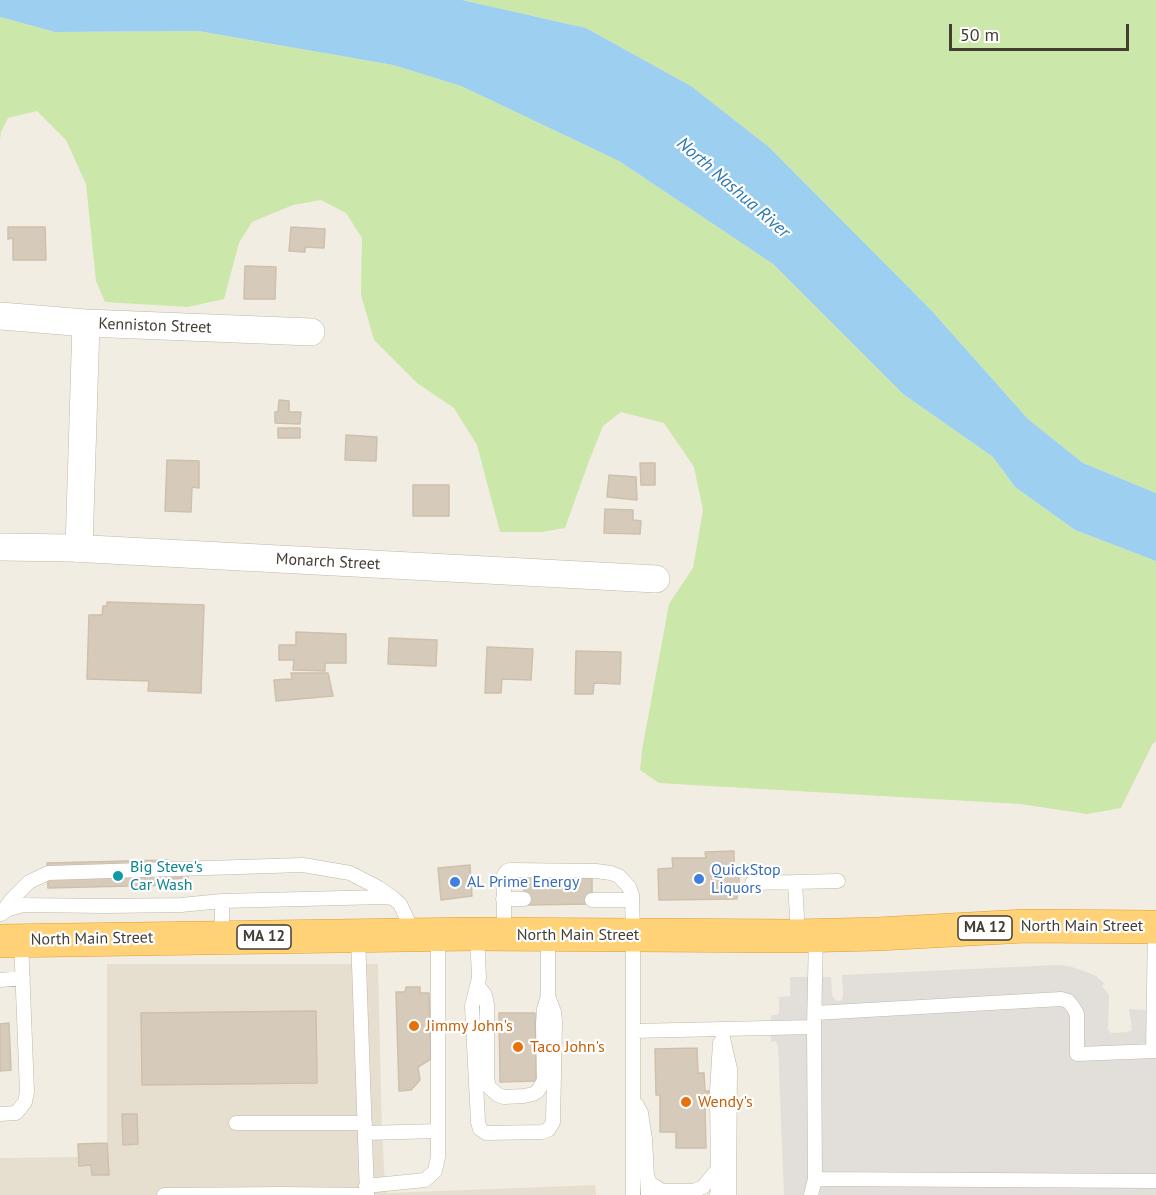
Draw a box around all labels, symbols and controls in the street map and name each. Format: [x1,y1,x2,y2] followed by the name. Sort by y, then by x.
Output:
[952,12,1132,50] scale bar
[960,23,999,46] text: 50 m
[672,133,794,243] water label: North Nashua River
[98,314,212,338] street label: Kenniston Street
[275,550,381,574] street label: Monarch Street
[130,857,203,895] place label: Big Steve's Car Wash
[711,860,781,898] place label: QuickStop Liquors
[111,869,125,883] marker: Big Steve's Car Wash
[467,872,579,892] place label: AL Prime Energy
[692,872,706,886] marker: QuickStop Liquors
[448,875,462,889] marker: AL Prime Energy
[958,916,1012,940] road number: MA 12
[1021,916,1143,936] street label: North Main Street
[237,925,291,949] road number: MA 12
[517,925,639,945] street label: North Main Street
[31,928,153,950] street label: North Main Street
[426,1016,513,1036] place label: Jimmy John's
[407,1019,421,1033] marker: Jimmy John's
[530,1037,605,1057] place label: Taco John's
[511,1040,525,1054] marker: Taco John's
[698,1092,753,1112] place label: Wendy's
[679,1095,693,1109] marker: Wendy's

